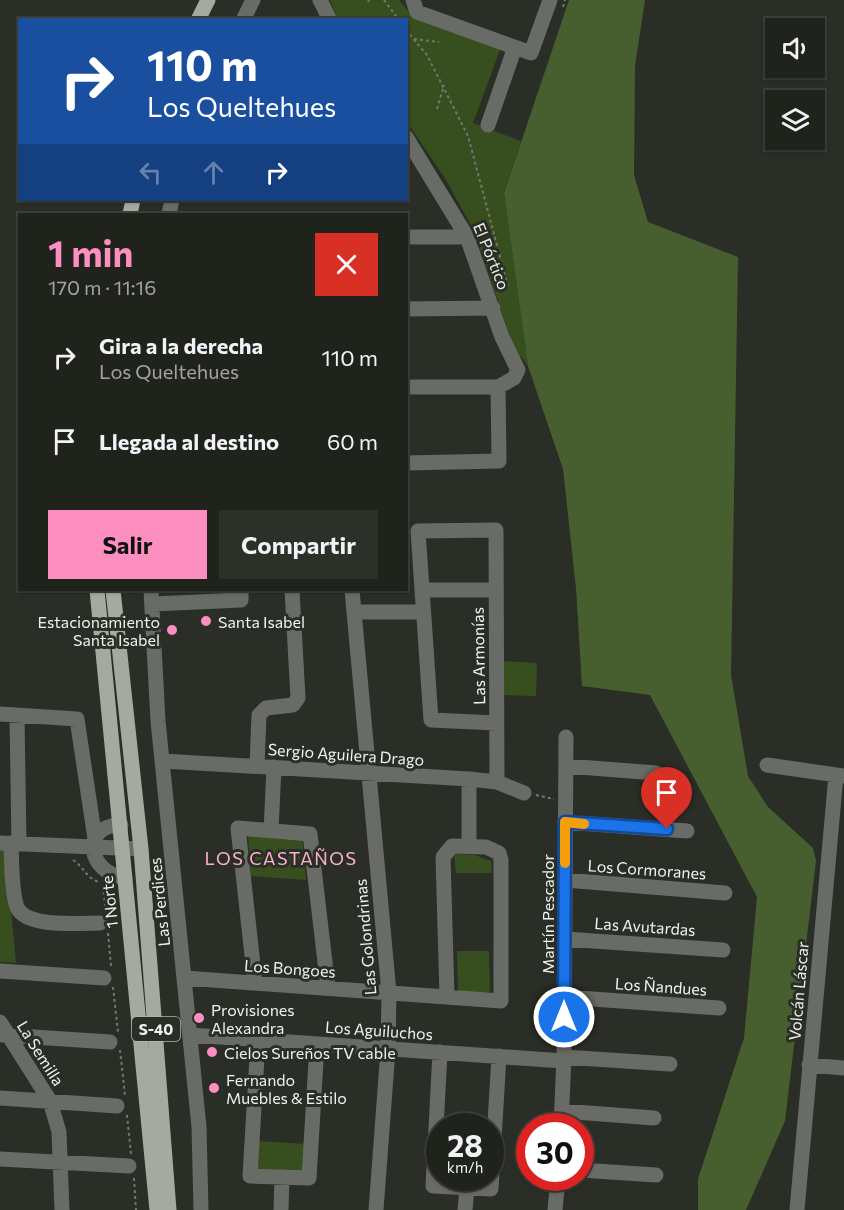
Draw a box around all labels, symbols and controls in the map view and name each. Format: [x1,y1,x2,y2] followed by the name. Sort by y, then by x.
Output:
[765,18,825,150] map controls
[765,18,825,78] button: sound
[147,38,258,90] text: 110 m
[48,42,126,120] icon: right
[147,90,336,123] text: Los Queltehues
[765,90,825,150] button: layers
[134,156,167,189] icon: left
[197,156,230,189] icon: ahead
[260,156,293,189] icon: right
[470,220,514,292] street label: El Pórtico
[48,230,133,274] text: 1 min
[315,233,378,296] button: close
[48,275,156,299] text: 170 m · 11:16
[99,332,263,359] text: Gira a la derecha
[48,341,81,374] icon: right
[321,344,378,371] text: 110 m
[99,359,239,383] text: Los Queltehues
[48,425,81,458] icon: arrive
[99,428,279,455] text: Llegada al destino
[327,428,378,455] text: 60 m
[48,510,207,579] button: Salir
[219,510,378,579] button: Compartir
[468,607,488,705] street label: Las Armonías
[38,612,160,649] place label: Estacionamiento Santa Isabel
[218,612,305,631] place label: Santa Isabel
[199,614,213,628] marker: Santa Isabel
[165,623,179,637] marker: Estacionamiento Santa Isabel
[267,739,425,769] street label: Sergio Aguilera Drago
[641,767,692,829] pin
[650,776,683,809] icon: arrive
[205,847,357,869] district label: LOS CASTAÑOS
[538,854,557,974] street label: Martín Pescador
[587,855,707,883] street label: Los Cormoranes
[145,857,173,947] street label: Las Perdices
[97,875,121,929] street label: 1 Norte
[350,878,380,996] street label: Las Golondrinas
[594,913,696,939] street label: Las Avutardas
[784,940,812,1041] street label: Volcán Láscar
[244,955,336,981] street label: Los Bongoes
[614,973,708,999] street label: Los Ñandues
[532,985,596,1049] position arrow
[211,1000,295,1037] place label: Provisiones Alexandra
[192,1011,206,1025] marker: Provisiones Alexandra
[14,1017,68,1089] street label: La Semilla
[132,1017,180,1041] road number: S-40
[324,1017,434,1043] street label: Los Aguiluchos
[224,1043,396,1062] place label: Cielos Sureños TV cable
[205,1045,219,1059] marker: Cielos Sureños TV cable
[226,1070,347,1107] place label: Fernando Muebles & Estilo
[207,1081,221,1095] marker: Fernando Muebles & Estilo
[516,1113,594,1191] speed limit sign: 30
[447,1126,483,1163] text: 28
[447,1158,483,1176] text: km/h

